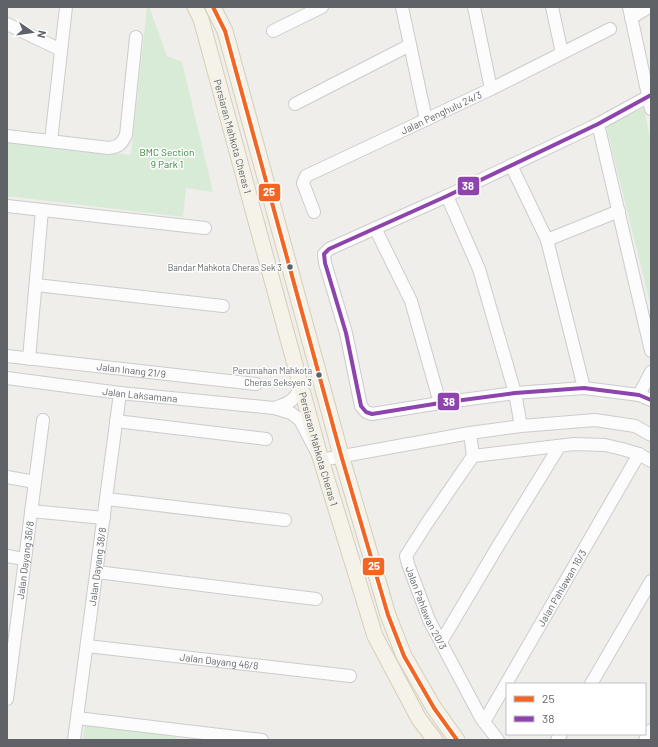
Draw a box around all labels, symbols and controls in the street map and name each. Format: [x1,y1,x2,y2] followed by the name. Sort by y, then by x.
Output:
[12,12,52,52] north arrow
[35,29,49,39] text: N
[212,78,254,195] street label: Persiaran Mahkota Cheras 1
[399,88,484,137] street label: Jalan Penghulu 24/3
[140,146,194,170] park label: BMC Section 9 Park 1
[457,176,480,196] line badge: 38
[462,179,474,192] text: 38
[258,183,281,202] line badge: 25
[263,185,275,198] text: 25
[168,262,282,273] place label: Bandar Mahkota Cheras Sek 3
[285,262,295,272] marker: Bandar Mahkota Cheras Sek 3
[96,360,166,380] street label: Jalan Inang 21/9
[233,365,312,388] place label: Perumahan Mahkota Cheras Seksyen 3
[314,370,324,380] marker: Perumahan Mahkota Cheras Seksyen 3
[102,385,178,405] street label: Jalan Laksamana
[297,391,341,507] street label: Persiaran Mahkota Cheras 1
[437,392,460,411] line badge: 38
[443,395,455,408] text: 38
[14,520,36,600] street label: Jalan Dayang 36/8
[86,527,108,606] street label: Jalan Dayang 38/8
[535,547,589,628] street label: Jalan Pahlawan 16/3
[362,557,385,576] line badge: 25
[368,559,380,572] text: 25
[403,564,449,651] street label: Jalan Pahlawan 20/3
[179,651,259,672] street label: Jalan Dayang 46/8
[506,683,646,735] legend
[542,691,555,705] text: 25
[542,711,554,725] text: 38

